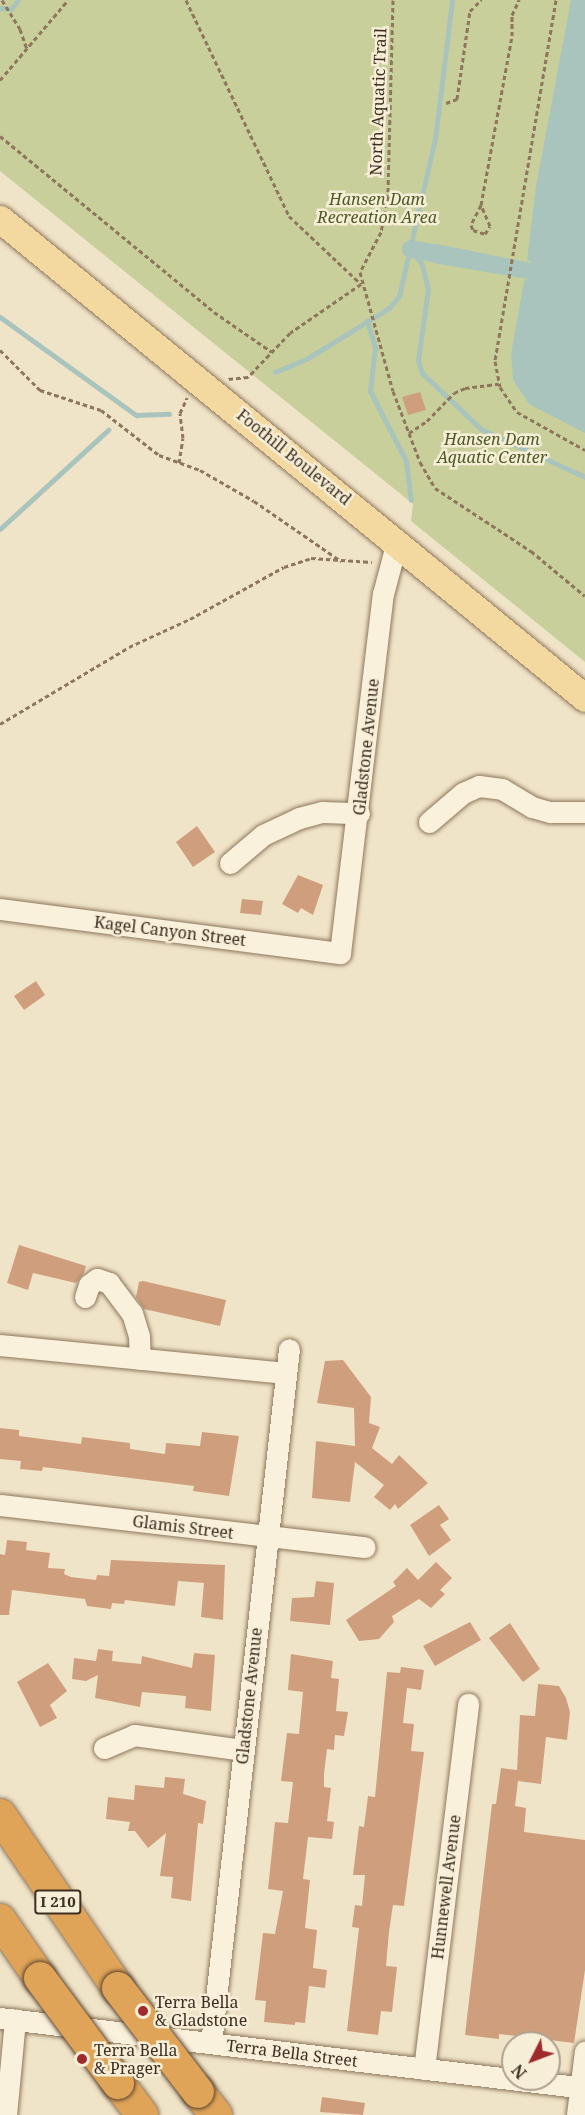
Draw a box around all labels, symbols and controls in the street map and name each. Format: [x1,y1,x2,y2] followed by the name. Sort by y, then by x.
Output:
[366,28,390,176] street label: North Aquatic Trail
[317,189,437,227] park label: Hansen Dam Recreation Area
[233,405,355,509] street label: Foothill Boulevard
[437,429,547,467] park label: Hansen Dam Aquatic Center
[349,678,383,816] street label: Gladstone Avenue
[93,912,247,950] street label: Kagel Canyon Street
[131,1511,235,1543] street label: Glamis Street
[232,1627,266,1765] street label: Gladstone Avenue
[428,1814,464,1960] street label: Hunnewell Avenue
[34,1890,82,1914] road number: I 210
[155,1992,247,2030] place label: Terra Bella & Gladstone
[136,2004,150,2018] marker: Terra Bella & Gladstone
[501,2031,561,2091] north arrow
[225,2035,359,2071] street label: Terra Bella Street
[94,2040,177,2078] place label: Terra Bella & Prager
[75,2052,89,2066] marker: Terra Bella & Prager
[507,2060,532,2084] text: N

